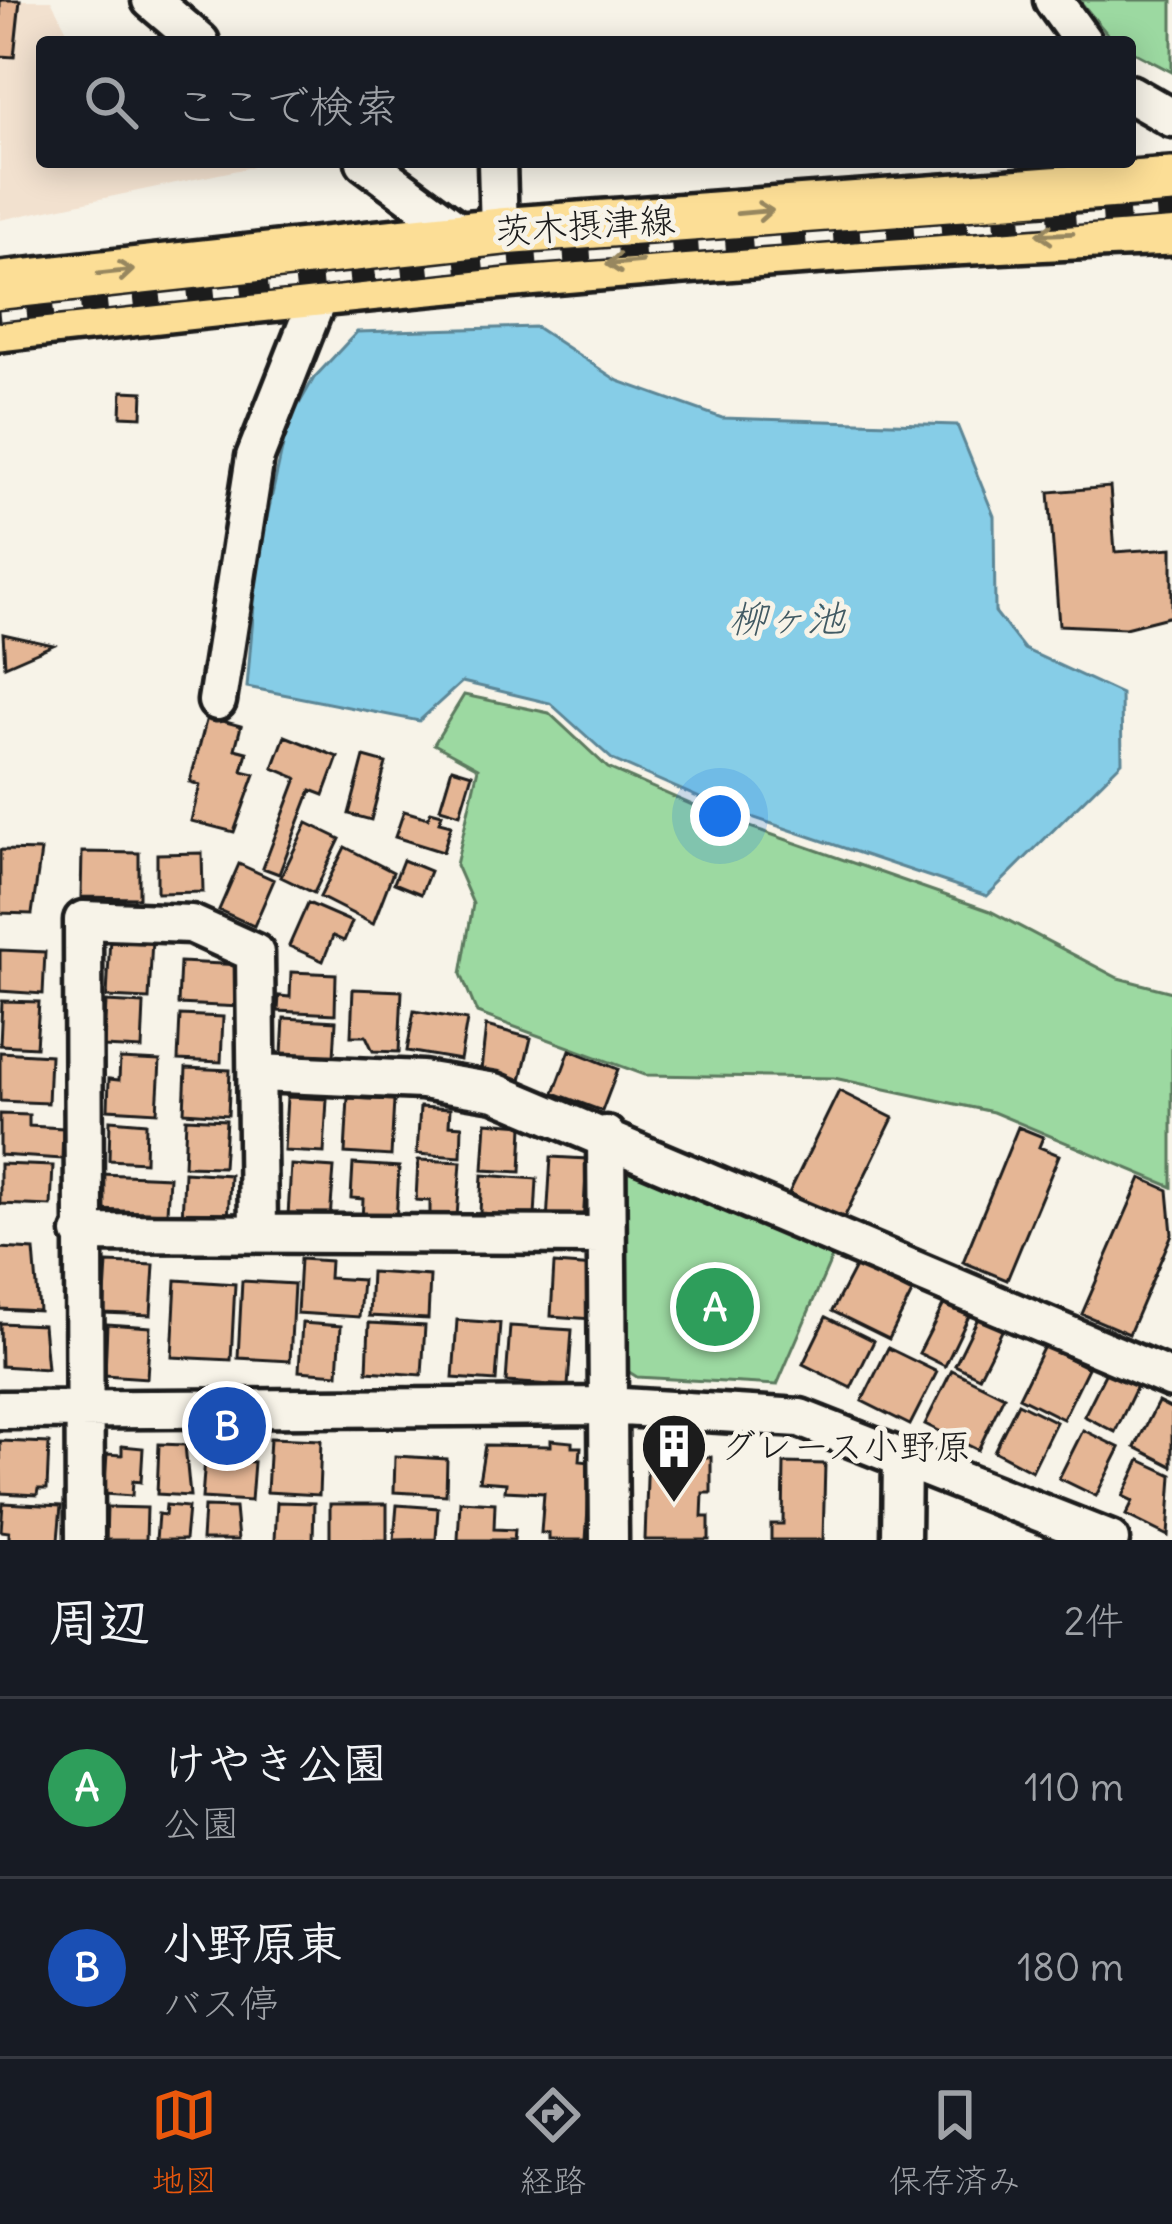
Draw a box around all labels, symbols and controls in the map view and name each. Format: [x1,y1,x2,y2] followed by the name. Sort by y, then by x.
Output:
[36,36,1136,168] search box
[78,69,144,135] icon: search
[174,78,399,134] text: ここで検索
[494,197,676,254] street label: 茨木摂津線
[735,200,774,223] one-way arrow
[1036,223,1075,246] one-way arrow
[605,252,644,275] one-way arrow
[96,260,135,282] one-way arrow
[728,594,846,643] water label: 柳ヶ池
[690,786,750,846] your location
[676,1262,754,1352] pin: A
[188,1381,266,1471] pin: B
[639,1411,709,1505] building icon: グレース小野原
[720,1424,971,1469] place label: グレース小野原
[48,1590,150,1654] text: 周辺
[1064,1597,1124,1646] text: 2件
[162,1735,387,1791] text: けやき公園
[74,1763,100,1812] text: A
[1024,1763,1124,1812] text: 110 m
[162,1799,240,1848] text: 公園
[162,1915,342,1971] text: 小野原東
[74,1943,100,1992] text: B
[1017,1943,1124,1992] text: 180 m
[162,1979,279,2028] text: バス停
[151,2082,217,2202] tab: 地図
[520,2082,586,2202] tab: 経路
[889,2082,1021,2202] tab: 保存済み

